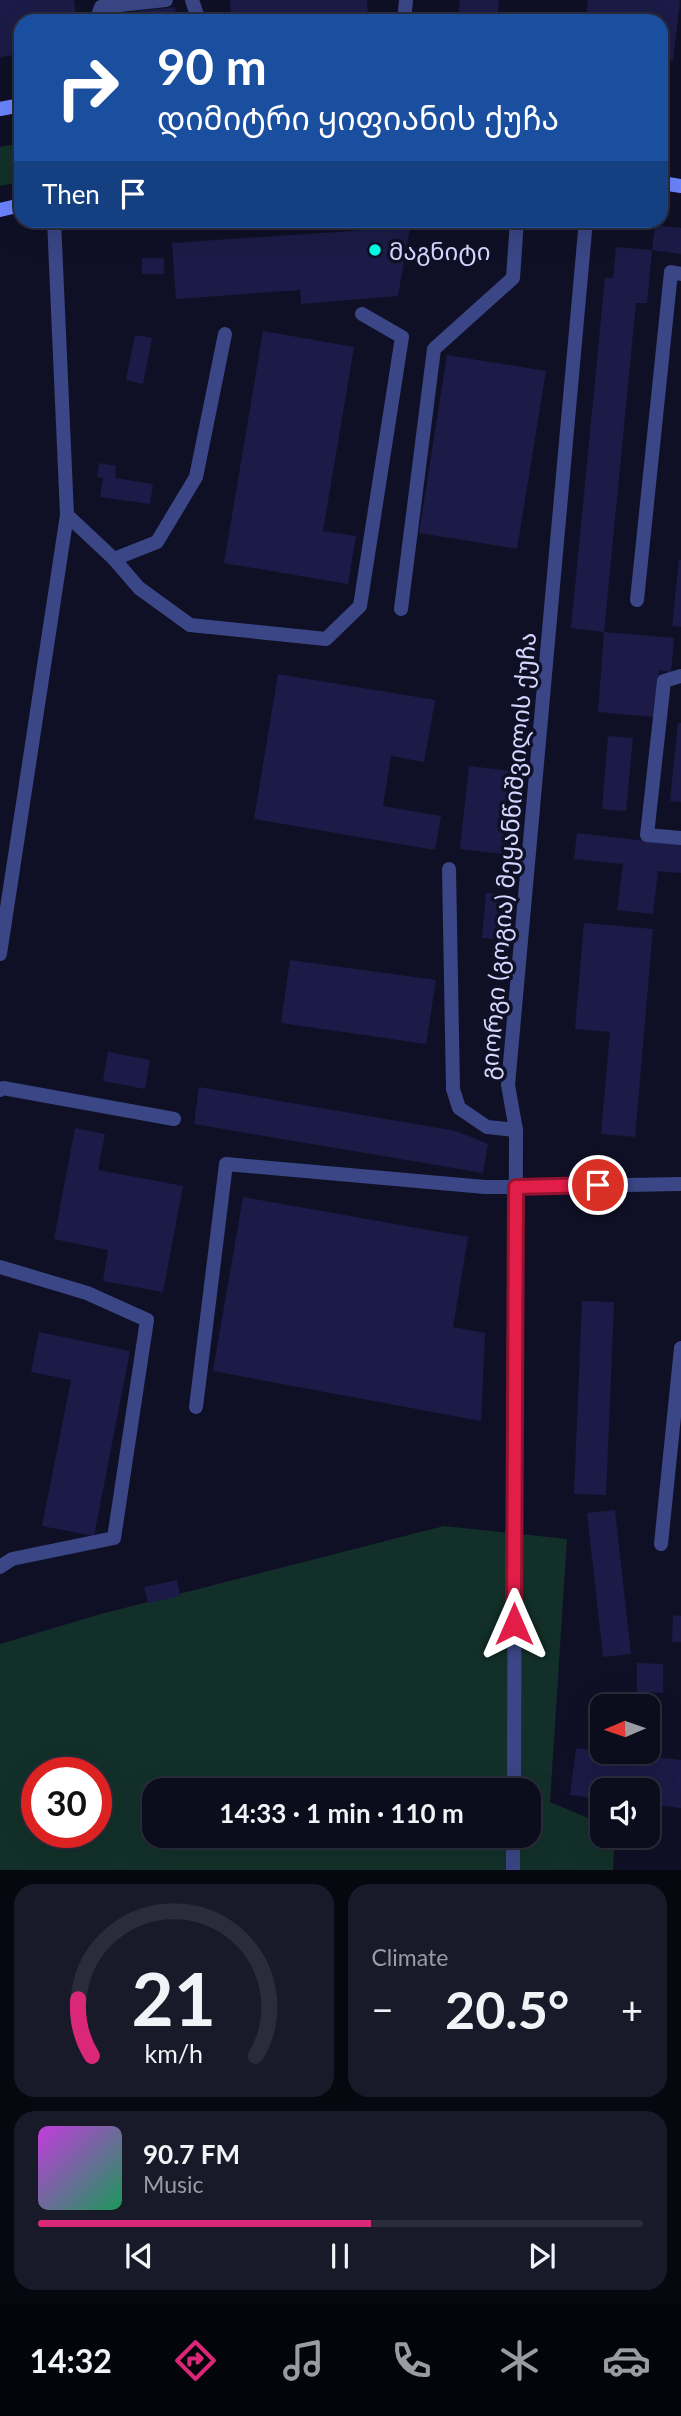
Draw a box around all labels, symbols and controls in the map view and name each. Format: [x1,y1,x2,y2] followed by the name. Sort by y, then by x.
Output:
[157,37,267,95] text: 90 m
[42,42,133,133] icon: right
[157,98,559,137] text: დიმიტრი ყიფიანის ქუჩა
[114,175,152,213] icon: arrive
[42,178,100,210] text: Then
[389,236,491,266] place label: მაგნიტი
[367,242,383,258] marker: მაგნიტი
[473,631,542,1081] street label: გიორგი (გოგია) მეყანწიშვილის ქუჩა
[568,1155,628,1215] pin
[579,1166,617,1204] icon: arrive
[477,1587,551,1661] position arrow
[590,1694,660,1764] north arrow
[590,1694,660,1848] map controls
[21,1757,112,1848] speed limit sign: 30
[590,1778,660,1848] button: sound
[219,1797,464,1829] text: 14:33 · 1 min · 110 m
[372,1943,448,1971] text: Climate
[132,1955,216,2043] text: 21
[445,1978,569,2040] text: 20.5°
[372,1986,394,2032] text: −
[621,1986,643,2032] text: +
[144,2038,203,2068] text: km/h
[143,2138,240,2170] text: 90.7 FM
[143,2170,203,2198] text: Music
[120,2237,158,2275] icon: previous
[321,2237,359,2275] icon: pause
[523,2237,561,2275] icon: next
[171,2336,220,2385] icon: directions
[279,2336,328,2385] icon: music
[387,2336,436,2385] icon: phone
[495,2336,544,2385] icon: climate
[602,2336,651,2385] icon: car
[29,2341,112,2380] text: 14:32

